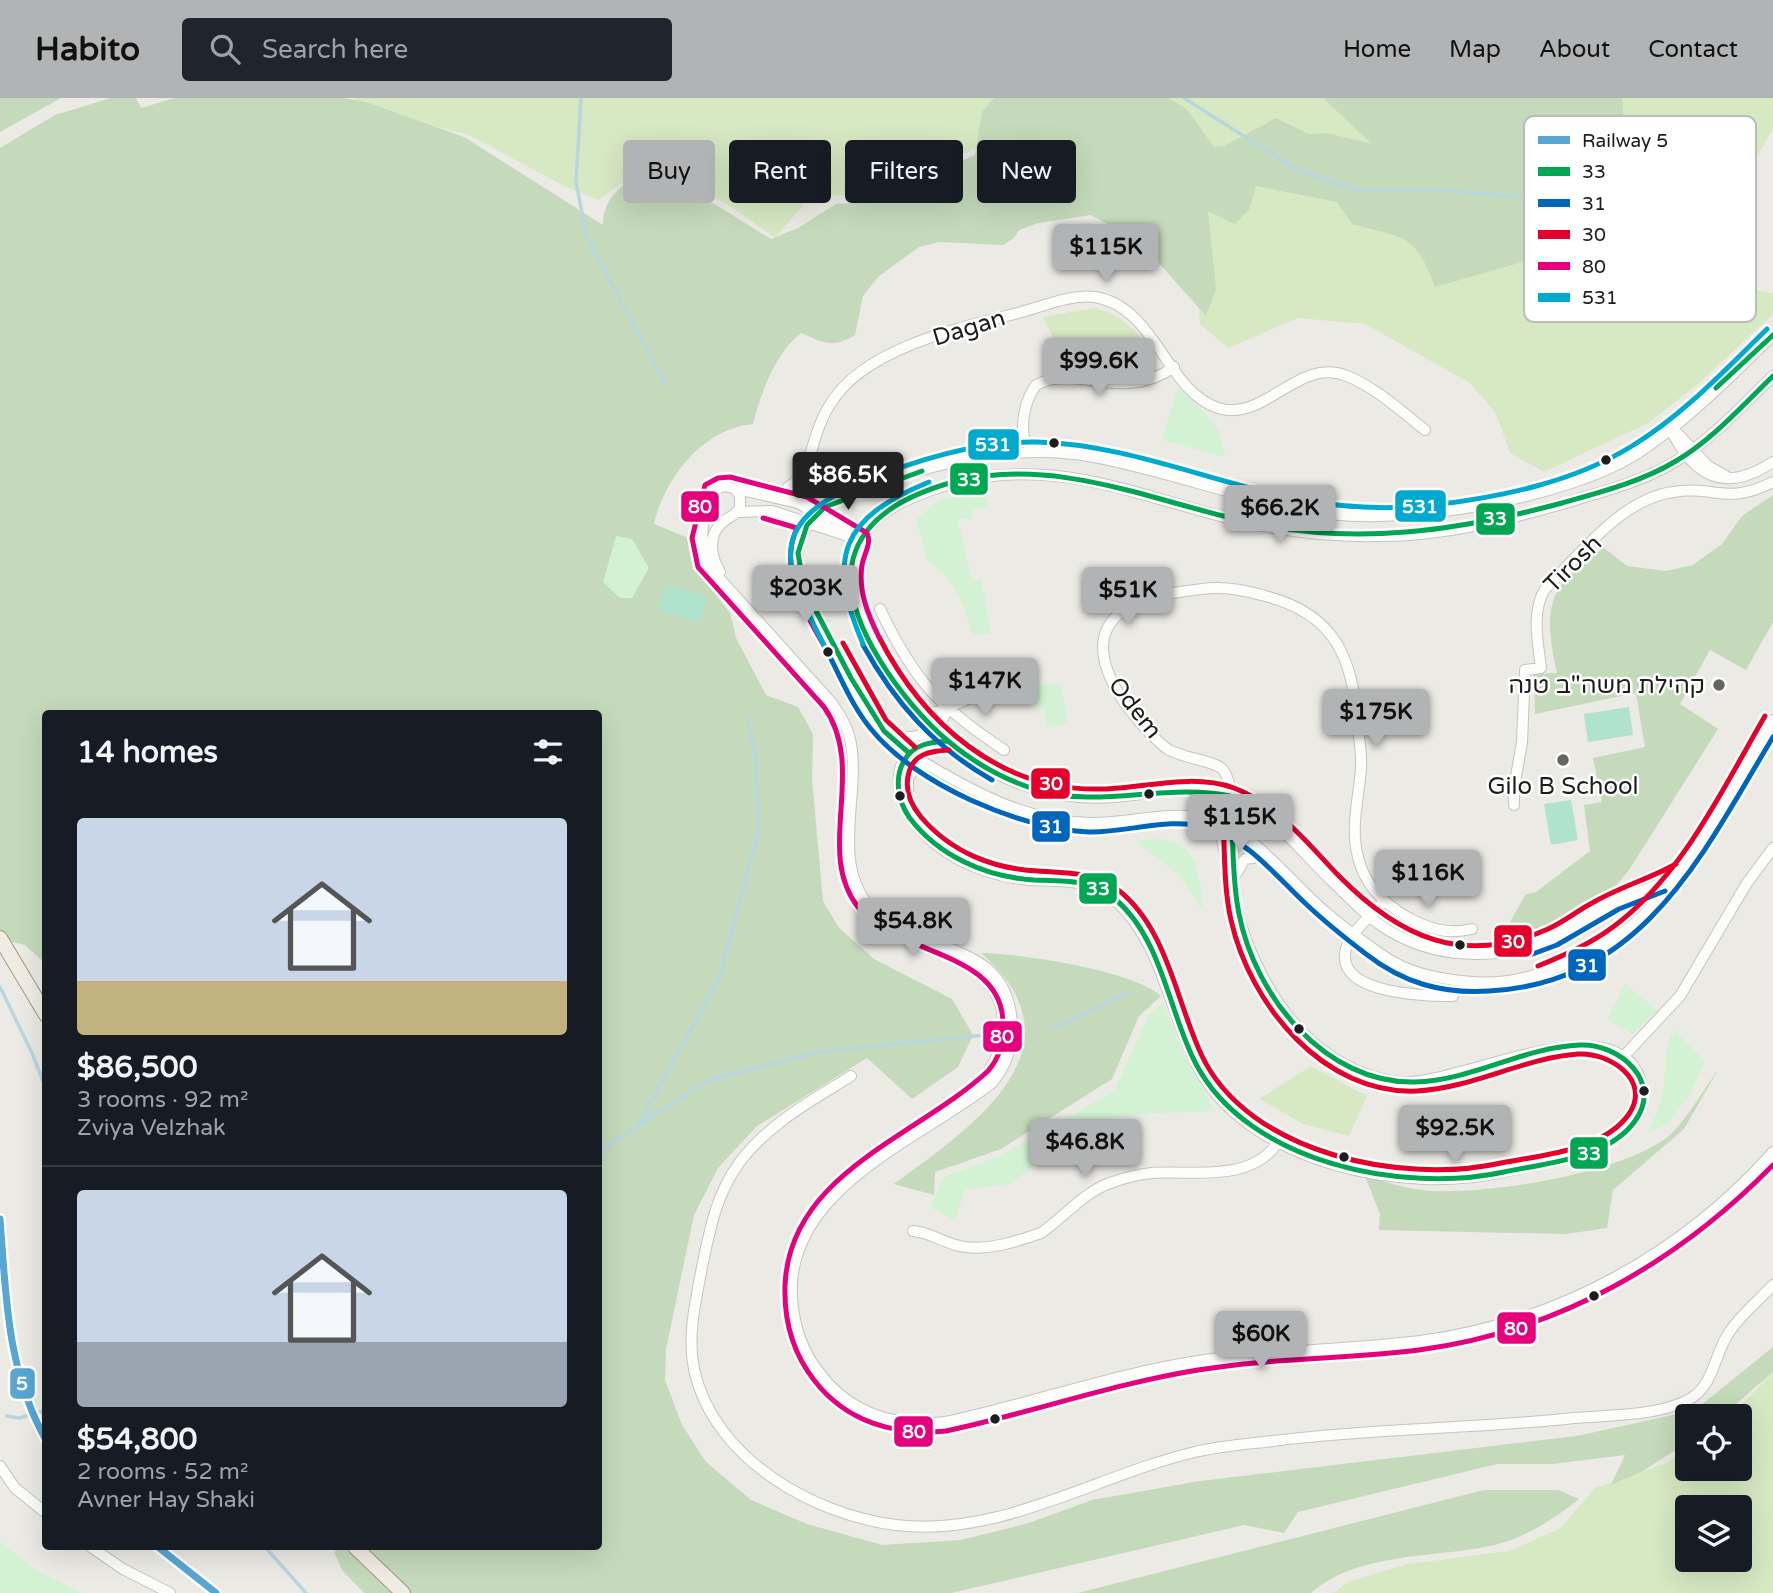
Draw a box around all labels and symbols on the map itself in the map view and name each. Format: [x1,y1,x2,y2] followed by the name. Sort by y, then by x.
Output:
[1524,116,1756,322] legend
[1582,130,1668,152] text: Railway 5
[1582,161,1606,183] text: 33
[1582,193,1606,215] text: 31
[1582,224,1606,246] text: 30
[1057,225,1155,284] pin: $115K
[1582,256,1606,278] text: 80
[1582,287,1618,309] text: 531
[929,303,1009,353] street label: Dagan
[1042,338,1156,398] pin: $99.6K
[967,428,1020,461] line badge: 531
[975,434,1011,456] text: 531
[1047,436,1061,450] unlabelled marker
[791,452,905,512] pin: $86.5K
[1599,453,1613,467] unlabelled marker
[949,462,989,496] line badge: 33
[957,469,981,491] text: 33
[1223,486,1337,545] pin: $66.2K
[1394,489,1447,523] line badge: 531
[680,490,720,523] line badge: 80
[688,496,712,518] text: 80
[1402,496,1438,518] text: 531
[1475,502,1516,536] line badge: 33
[1483,508,1507,530] text: 33
[1538,529,1608,599] street label: Tirosh
[757,566,855,625] pin: $203K
[1087,568,1169,627] pin: $51K
[821,645,835,659] unlabelled marker
[936,658,1034,718] pin: $147K
[1508,671,1705,700] place label: קהילת משה"ב טנה
[1102,672,1168,744] street label: Odem
[1711,677,1727,693] marker: קהילת משה"ב טנה
[1327,690,1425,749] pin: $175K
[1555,752,1571,768] marker: Gilo B School
[1030,767,1071,800] line badge: 30
[1487,772,1639,801] place label: Gilo B School
[1039,773,1063,795] text: 30
[1142,787,1156,801] unlabelled marker
[893,789,907,803] unlabelled marker
[1191,794,1289,854] pin: $115K
[1031,810,1071,843] line badge: 31
[1039,816,1063,838] text: 31
[1379,850,1477,910] pin: $116K
[1078,872,1118,905] line badge: 33
[1086,878,1110,900] text: 33
[856,898,970,958] pin: $54.8K
[1493,924,1533,958] line badge: 30
[1501,931,1525,953] text: 30
[1453,938,1467,952] unlabelled marker
[1567,948,1607,982] line badge: 31
[1575,955,1599,977] text: 31
[982,1020,1023,1053] line badge: 80
[1292,1022,1306,1036] unlabelled marker
[990,1026,1014,1048] text: 80
[1637,1084,1651,1098] unlabelled marker
[1398,1105,1512,1165] pin: $92.5K
[1028,1119,1142,1179] pin: $46.8K
[1569,1136,1609,1170] line badge: 33
[1577,1143,1601,1165] text: 33
[1337,1150,1351,1164] unlabelled marker
[1587,1289,1601,1303] unlabelled marker
[1496,1311,1537,1345] line badge: 80
[1220,1312,1302,1371] pin: $60K
[1504,1318,1528,1340] text: 80
[9,1367,36,1400] line badge: 5
[16,1373,28,1395] text: 5
[988,1412,1002,1426] unlabelled marker
[893,1415,934,1448] line badge: 80
[902,1421,926,1443] text: 80

